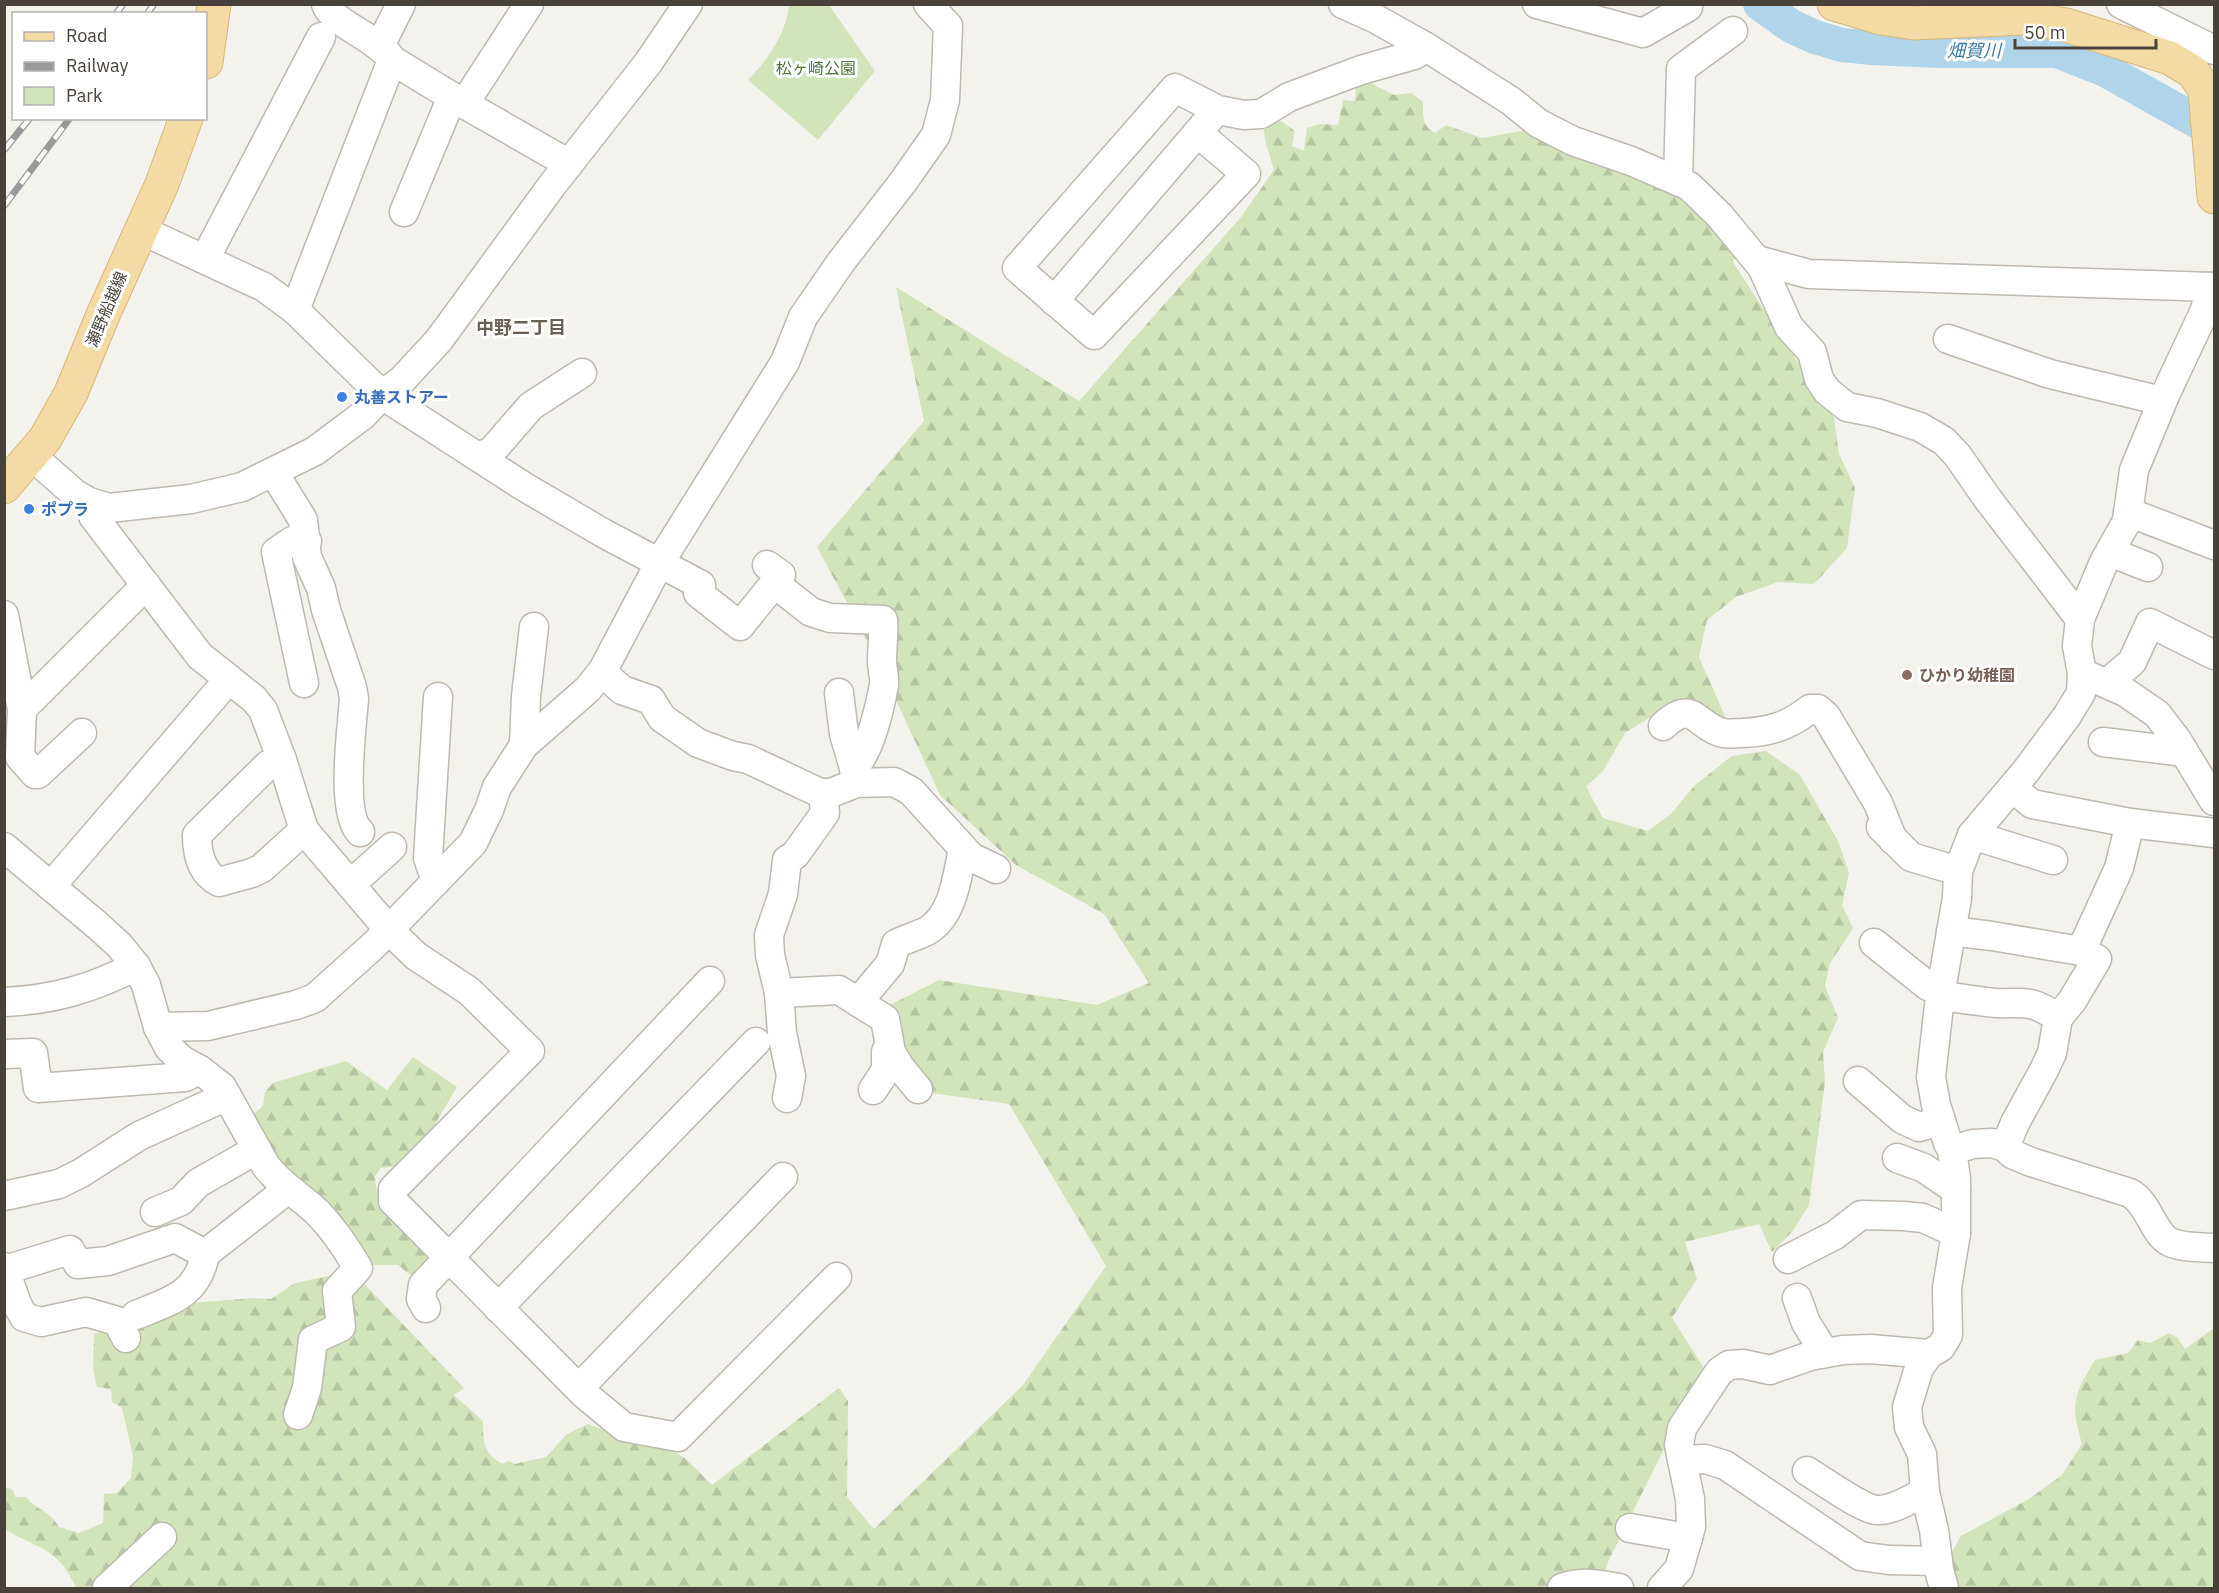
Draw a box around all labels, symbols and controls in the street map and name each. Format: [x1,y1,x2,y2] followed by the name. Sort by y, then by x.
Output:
[12,12,207,120] legend
[2015,12,2156,50] scale bar
[2024,21,2066,44] text: 50 m
[66,24,107,47] text: Road
[1947,39,2003,62] water label: 畑賀川
[66,54,128,77] text: Railway
[776,58,856,78] park label: 松ヶ崎公園
[66,84,103,107] text: Park
[81,268,131,350] street label: 瀬野船越線
[476,316,566,339] district label: 中野二丁目
[354,387,449,407] place label: 丸善ストアー
[335,390,349,404] marker: 丸善ストアー
[41,499,89,519] place label: ポプラ
[22,502,36,516] marker: ポプラ
[1919,665,2015,685] place label: ひかり幼稚園
[1900,668,1914,682] marker: ひかり幼稚園

